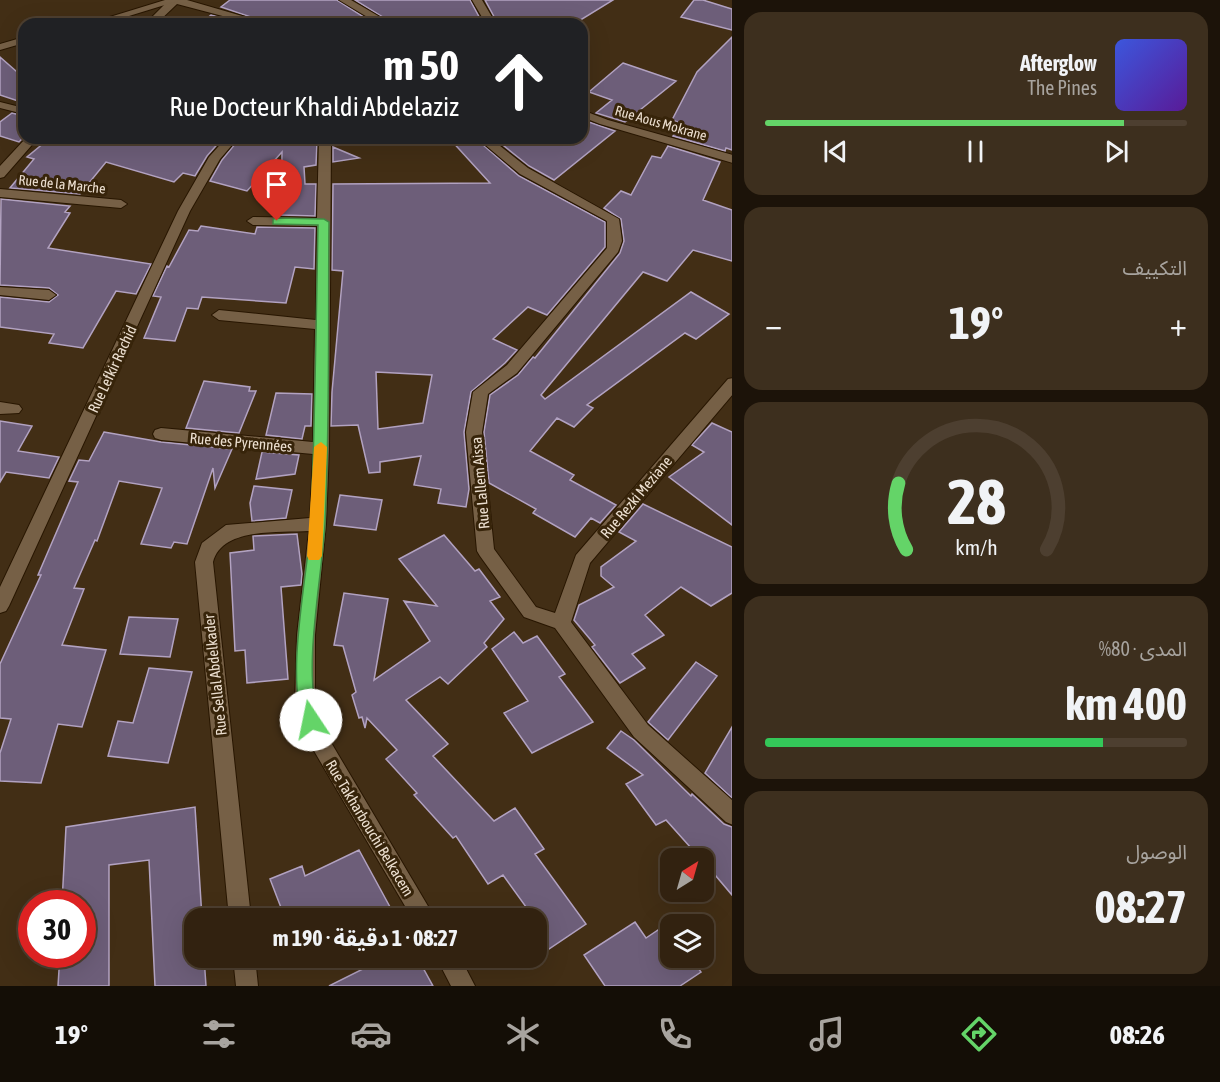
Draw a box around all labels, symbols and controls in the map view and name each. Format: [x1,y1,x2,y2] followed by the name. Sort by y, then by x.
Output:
[384,41,459,89] text: 50 m
[480,42,558,120] icon: ahead
[1020,50,1097,76] text: Afterglow
[1027,76,1097,99] text: The Pines
[169,91,459,122] text: Rue Docteur Khaldi Abdelaziz
[613,102,709,144] street label: Rue Aous Mokrane
[819,135,852,168] icon: previous
[959,135,992,168] icon: pause
[1100,135,1133,168] icon: next
[251,159,302,221] pin
[260,168,293,201] icon: arrive
[18,171,106,197] street label: Rue de la Marche
[1123,256,1187,279] text: التكييف
[949,297,1003,349] text: 19°
[765,305,782,343] text: −
[1170,305,1187,343] text: +
[84,323,140,415] street label: Rue Lefkir Rachid
[189,429,293,455] street label: Rue des Pyrennées
[468,436,492,530] street label: Rue Lallem Aissa
[597,452,675,541] street label: Rue Rezki Meziane
[947,466,1005,537] text: 28
[955,535,997,560] text: km/h
[200,613,230,737] street label: Rue Sellal Abdelkader
[1099,637,1187,660] text: المدى · 80%
[1065,678,1187,730] text: 400 km
[279,688,343,752] position arrow
[323,757,417,899] street label: Rue Takharbouchi Belkacem
[1126,840,1187,863] text: الوصول
[660,848,714,902] north arrow
[660,848,714,968] map controls
[1094,881,1187,933] text: 08:27
[18,890,96,968] speed limit sign: 30
[660,914,714,968] button: layers
[273,925,458,951] text: 08:27 · 1 دقيقة · 190 m
[198,1013,240,1055] icon: filters
[350,1013,392,1055] icon: car
[502,1013,544,1055] icon: climate
[654,1013,696,1055] icon: phone
[806,1013,848,1055] icon: music
[958,1013,1000,1055] icon: directions
[55,1019,88,1050] text: 19°
[1109,1019,1165,1050] text: 08:26

